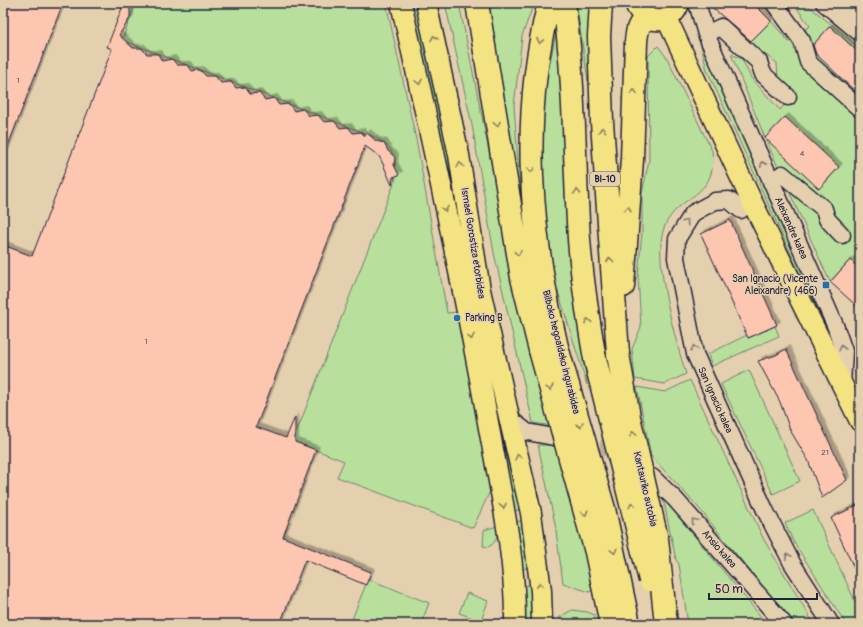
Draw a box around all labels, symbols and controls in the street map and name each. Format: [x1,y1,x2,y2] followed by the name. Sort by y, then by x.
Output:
[431,34,439,41] one-way arrow
[537,38,545,44] one-way arrow
[16,76,20,85] house number: 1
[414,79,422,85] one-way arrow
[630,89,638,95] one-way arrow
[492,121,501,127] one-way arrow
[598,127,606,133] one-way arrow
[800,149,805,158] house number: 4
[760,161,768,169] one-way arrow
[456,162,465,168] one-way arrow
[527,167,535,173] one-way arrow
[590,172,620,186] road number: BI-10
[458,186,488,300] street label: Ismael Gorostiza etorbidea
[573,189,582,195] one-way arrow
[772,195,810,261] street label: Aleixandre kalea
[441,206,449,213] one-way arrow
[624,206,633,212] one-way arrow
[681,220,688,227] one-way arrow
[513,250,522,256] one-way arrow
[606,257,615,263] one-way arrow
[732,273,818,297] place label: San Ignacio (Vicente Aleixandre) (466)
[821,280,831,290] marker: San Ignacio (Vicente Aleixandre) (466)
[540,289,582,416] street label: Bilboko hegoaldeko ingurabidea
[465,312,503,324] place label: Parking B
[452,313,462,323] marker: Parking B
[585,318,593,324] one-way arrow
[467,334,475,340] one-way arrow
[144,337,148,346] house number: 1
[838,344,847,351] one-way arrow
[690,345,698,351] one-way arrow
[695,365,735,435] street label: San Ignacio kalea
[545,384,554,391] one-way arrow
[575,421,584,428] one-way arrow
[629,431,637,438] one-way arrow
[821,448,829,457] house number: 21
[631,450,660,528] street label: Kantauriko autobia
[514,454,523,461] one-way arrow
[628,501,636,508] one-way arrow
[498,503,506,509] one-way arrow
[581,509,589,516] one-way arrow
[692,518,699,525] one-way arrow
[699,528,739,571] street label: Ansio kalea
[609,547,618,554] one-way arrow
[785,552,793,560] one-way arrow
[709,575,817,601] scale bar
[536,582,545,588] one-way arrow
[715,582,743,597] text: 50 m

